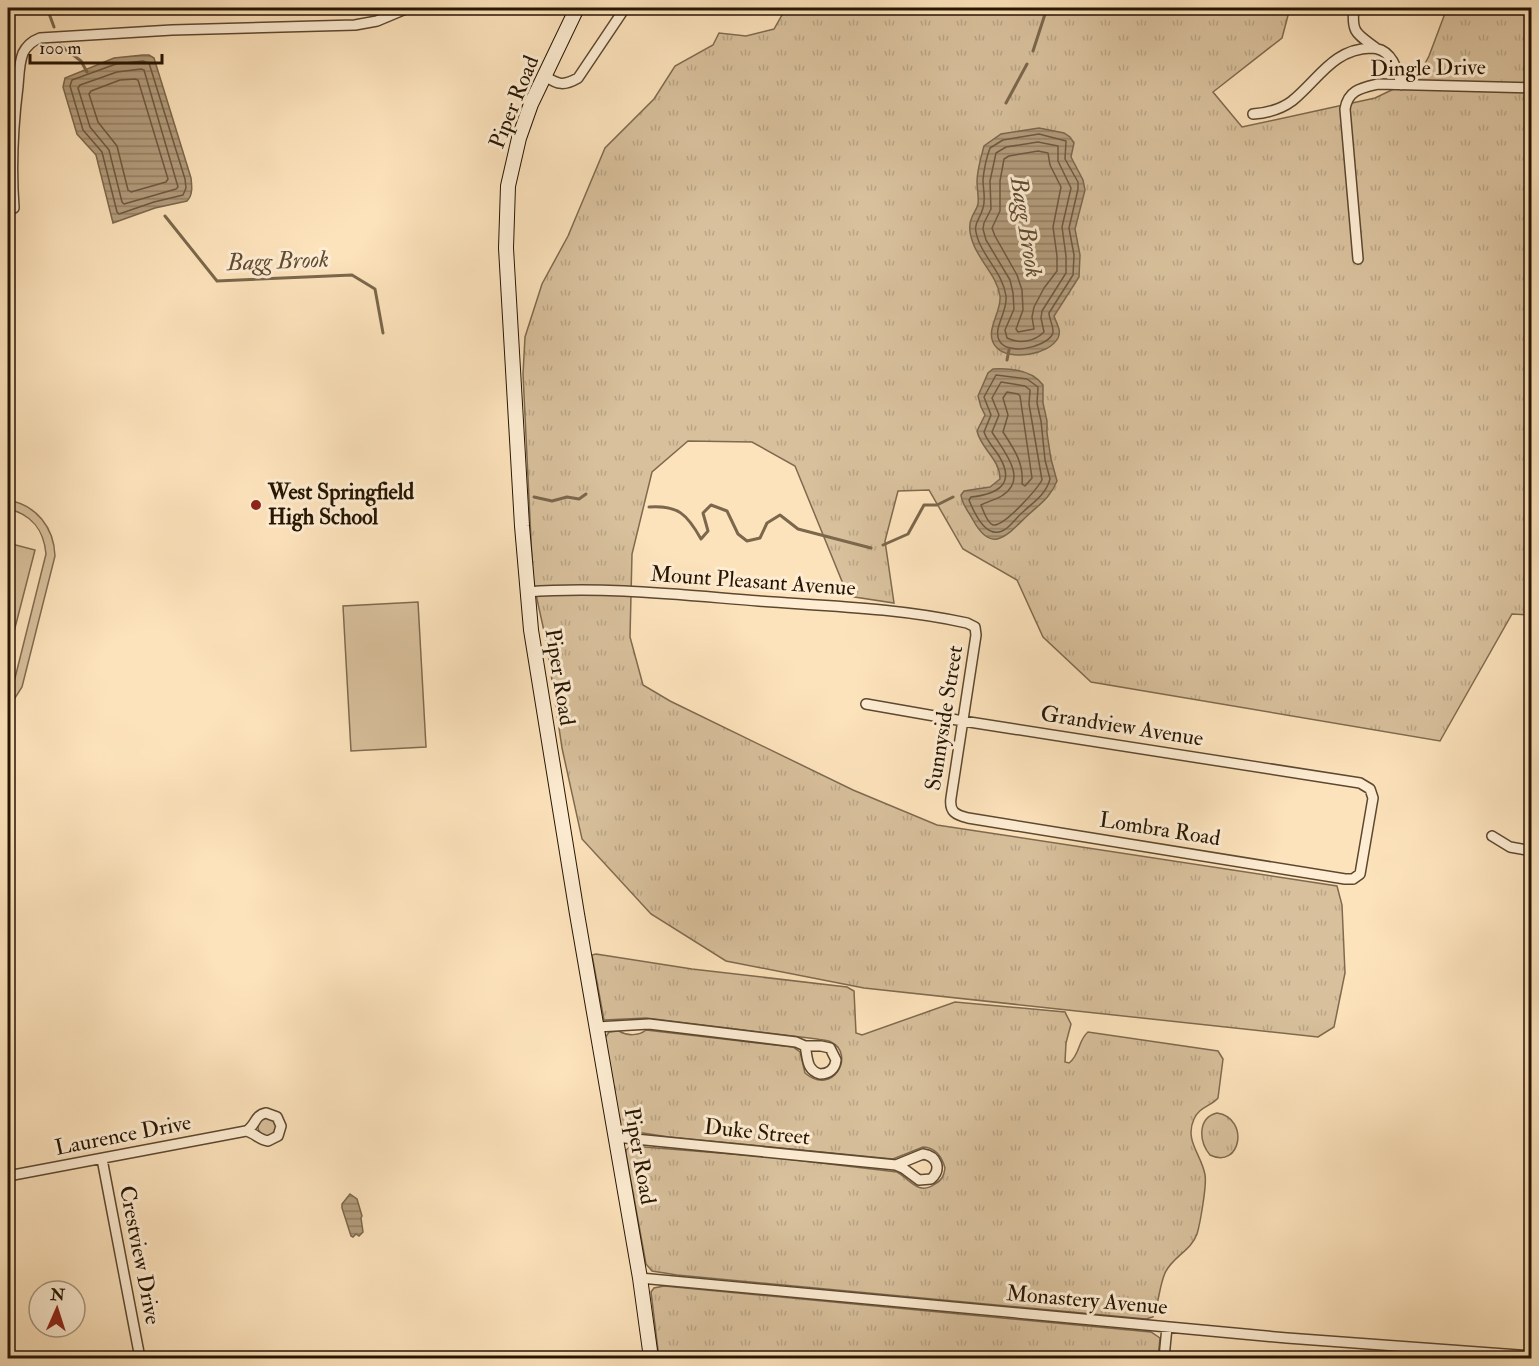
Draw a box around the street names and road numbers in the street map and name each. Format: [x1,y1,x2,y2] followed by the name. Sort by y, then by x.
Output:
[483,51,546,153] street label: Piper Road
[1370,53,1486,83] street label: Dingle Drive
[649,560,857,602] street label: Mount Pleasant Avenue
[538,627,581,728] street label: Piper Road
[919,643,969,793] street label: Sunnyside Street
[1039,699,1205,753] street label: Grandview Avenue
[1097,806,1223,852] street label: Lombra Road
[617,1105,662,1207] street label: Piper Road
[53,1108,193,1162] street label: Laurence Drive
[703,1113,811,1151] street label: Duke Street
[113,1183,167,1327] street label: Crestview Drive
[1005,1279,1169,1321] street label: Monastery Avenue

